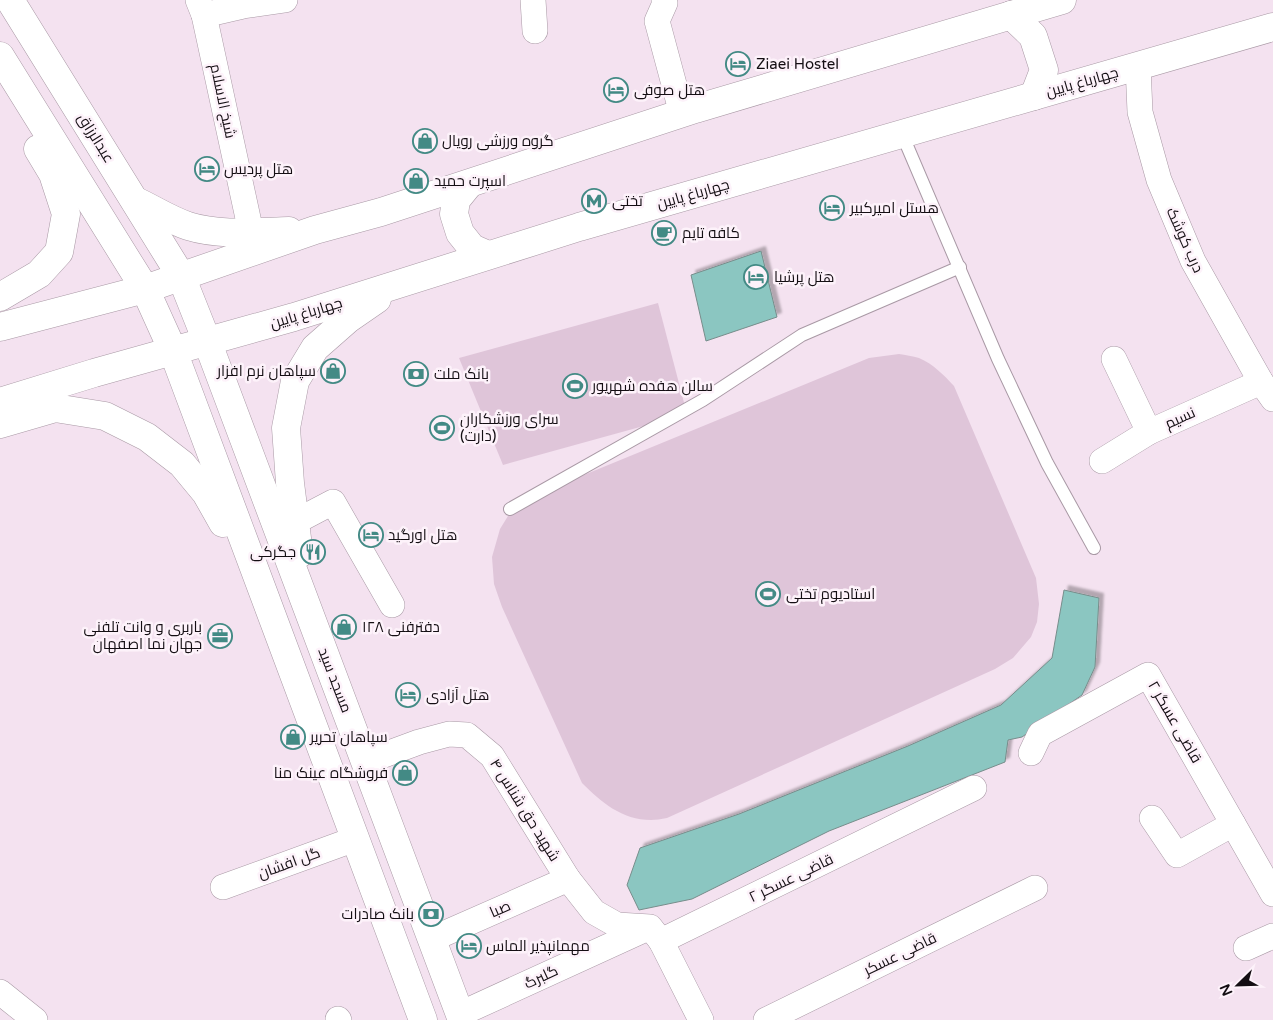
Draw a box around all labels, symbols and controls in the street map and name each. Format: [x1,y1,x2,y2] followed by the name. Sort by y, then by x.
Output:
[725,51,751,77] hotel icon: Ziaei Hostel
[756,55,839,73] place label: Ziaei Hostel
[204,62,240,140] street label: شیخ الاسلام
[1044,63,1121,103] street label: چهارباغ پایین
[603,77,629,103] hotel icon: هتل صوفی
[634,81,705,100] place label: هتل صوفی
[73,110,118,167] street label: عبدالرزاق
[412,128,438,154] shop icon: گروه ورزشی رویال
[442,132,554,151] place label: گروه ورزشی رویال
[194,156,220,182] hotel icon: هتل پردیس
[224,160,293,179] place label: هتل پردیس
[403,168,429,194] shop icon: اسپرت حمید
[434,172,506,191] place label: اسپرت حمید
[655,175,732,215] street label: چهارباغ پایین
[581,188,607,214] metro station icon: تختی
[612,192,643,211] place label: تختی
[819,195,845,221] hotel icon: هستل امیرکبیر
[849,199,939,218] place label: هستل امیرکبیر
[1163,205,1207,275] street label: درب کوشک
[651,220,677,246] cafe icon: کافه تایم
[682,224,740,243] place label: کافه تایم
[743,264,769,290] hotel icon: هتل پرشیا
[774,268,834,287] place label: هتل پرشیا
[268,293,345,334] street label: چهارباغ پایین
[320,358,346,384] shop icon: سپاهان نرم افزار
[403,361,429,387] bank icon: بانک ملت
[216,362,316,381] place label: سپاهان نرم افزار
[434,365,489,383] place label: بانک ملت
[562,373,588,399] sports icon: سالن هفده شهریور
[591,377,713,396] place label: سالن هفده شهریور
[1162,403,1198,433] street label: نسیم
[460,410,559,445] place label: سرای ورزشکاران (دارت)
[429,415,455,441] sports icon: سرای ورزشکاران (دارت)
[358,522,384,548] hotel icon: هتل اورگید
[388,526,457,545] place label: هتل اورگید
[300,539,326,565] restaurant icon: جگرکی
[250,543,296,562] place label: جگرکی
[755,581,781,607] sports icon: استادیوم تختی
[786,585,875,604] place label: استادیوم تختی
[331,614,357,640] shop icon: دفترفنی ۱۲۸
[83,618,202,654] place label: باربری و وانت تلفنی جهان نما اصفهان
[362,618,440,637] place label: دفترفنی ۱۲۸
[207,623,233,649] office icon: باربری و وانت تلفنی جهان نما اصفهان
[314,645,356,715] street label: مسجد سید
[1143,678,1206,767] street label: قاضی عسگر ۲
[395,682,421,708] hotel icon: هتل آزادی
[426,686,489,705] place label: هتل آزادی
[280,724,306,750] shop icon: سپاهان تحریر
[309,728,388,747] place label: سپاهان تحریر
[485,755,564,865] street label: شهید حق شناس ۴
[392,760,418,786] shop icon: فروشگاه عینک منا
[274,764,388,782] place label: فروشگاه عینک منا
[255,843,323,884] street label: گل افشان
[746,850,837,907] street label: قاضی عسگر ۲
[487,896,513,922] street label: صبا
[418,901,444,927] bank icon: بانک صادرات
[342,905,414,923] place label: بانک صادرات
[860,929,940,981] street label: قاضی عسکر
[456,933,482,959] hotel icon: مهمانپذیر الماس
[486,937,590,956] place label: مهمانپذیر الماس
[1213,960,1263,1010] north arrow
[521,961,561,993] street label: گلبرگ
[1216,981,1237,998] text: N

